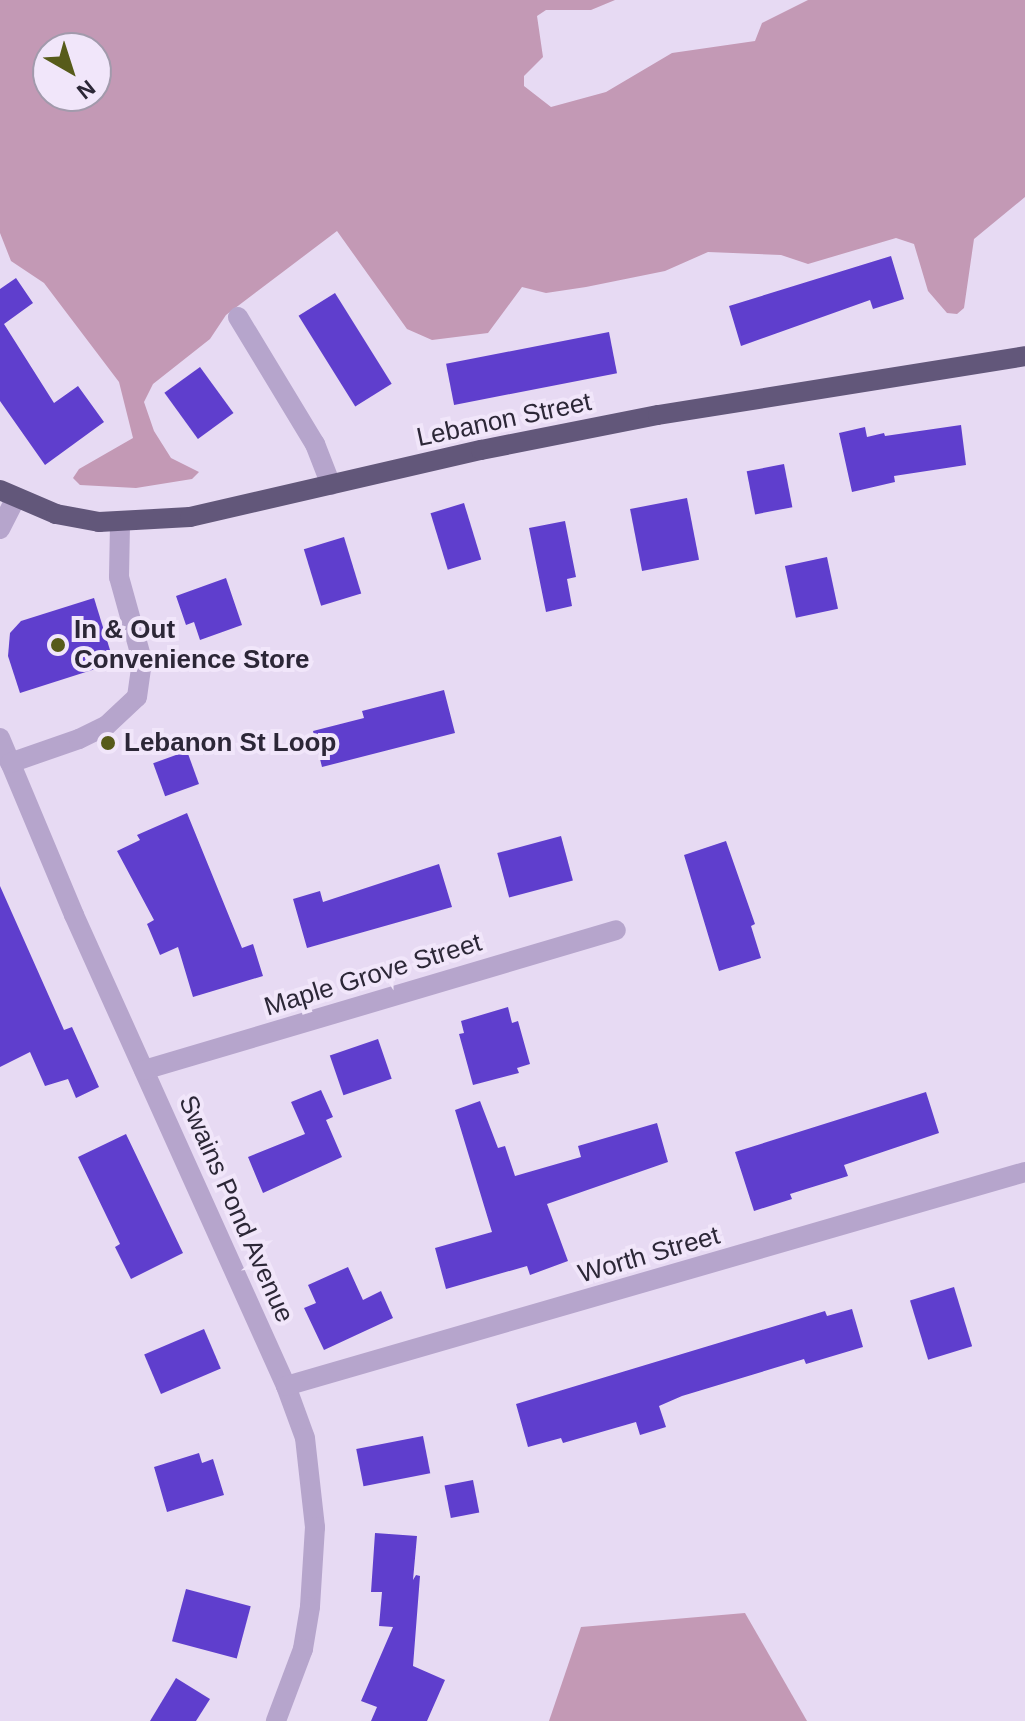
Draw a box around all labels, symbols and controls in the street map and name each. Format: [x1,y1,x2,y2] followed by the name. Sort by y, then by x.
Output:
[32,32,112,112] north arrow
[72,75,100,104] text: N
[414,386,594,454] street label: Lebanon Street
[74,614,310,676] place label: In & Out Convenience Store
[49,636,67,654] marker: In & Out Convenience Store
[124,727,336,759] place label: Lebanon St Loop
[99,734,117,752] marker: Lebanon St Loop
[261,927,485,1023] street label: Maple Grove Street
[172,1090,300,1328] street label: Swains Pond Avenue
[575,1220,723,1290] street label: Worth Street

